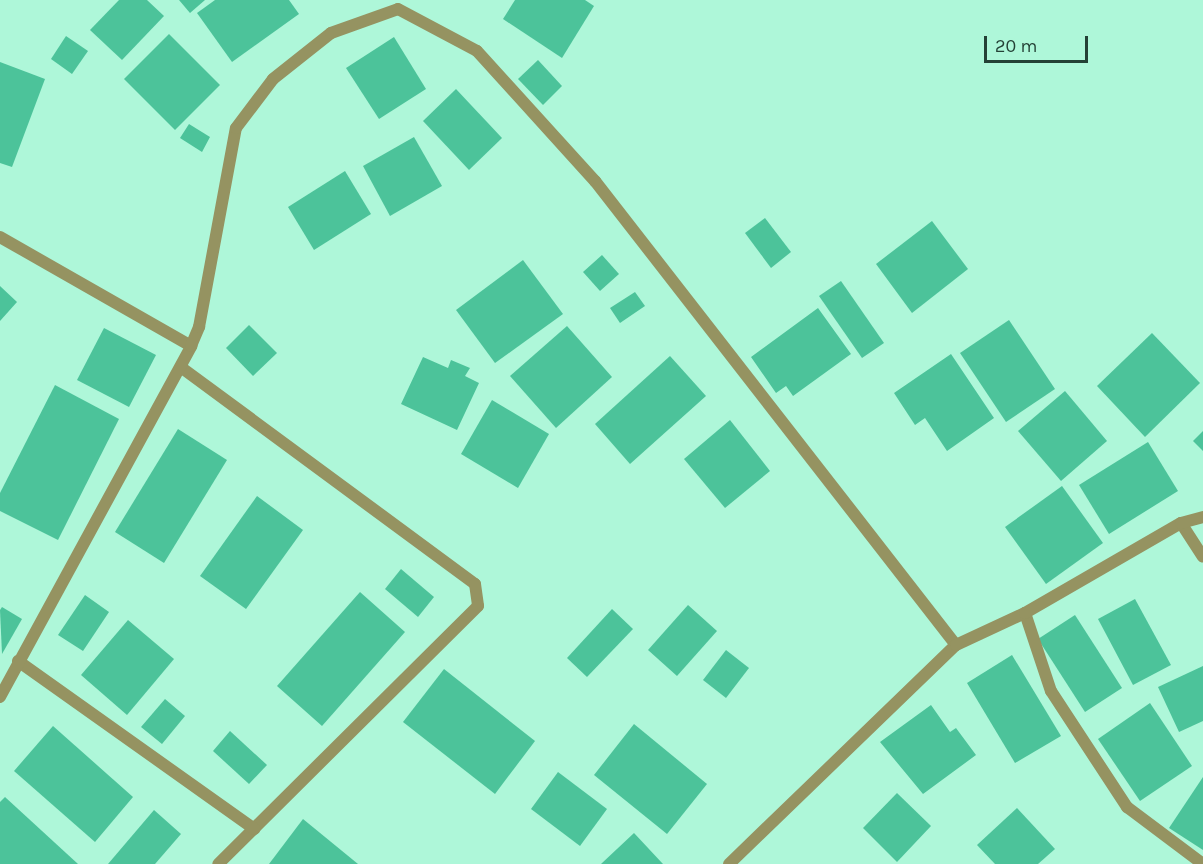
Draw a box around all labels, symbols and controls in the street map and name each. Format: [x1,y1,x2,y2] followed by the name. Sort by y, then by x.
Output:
[987,24,1090,62] scale bar
[995,35,1037,57] text: 20 m

